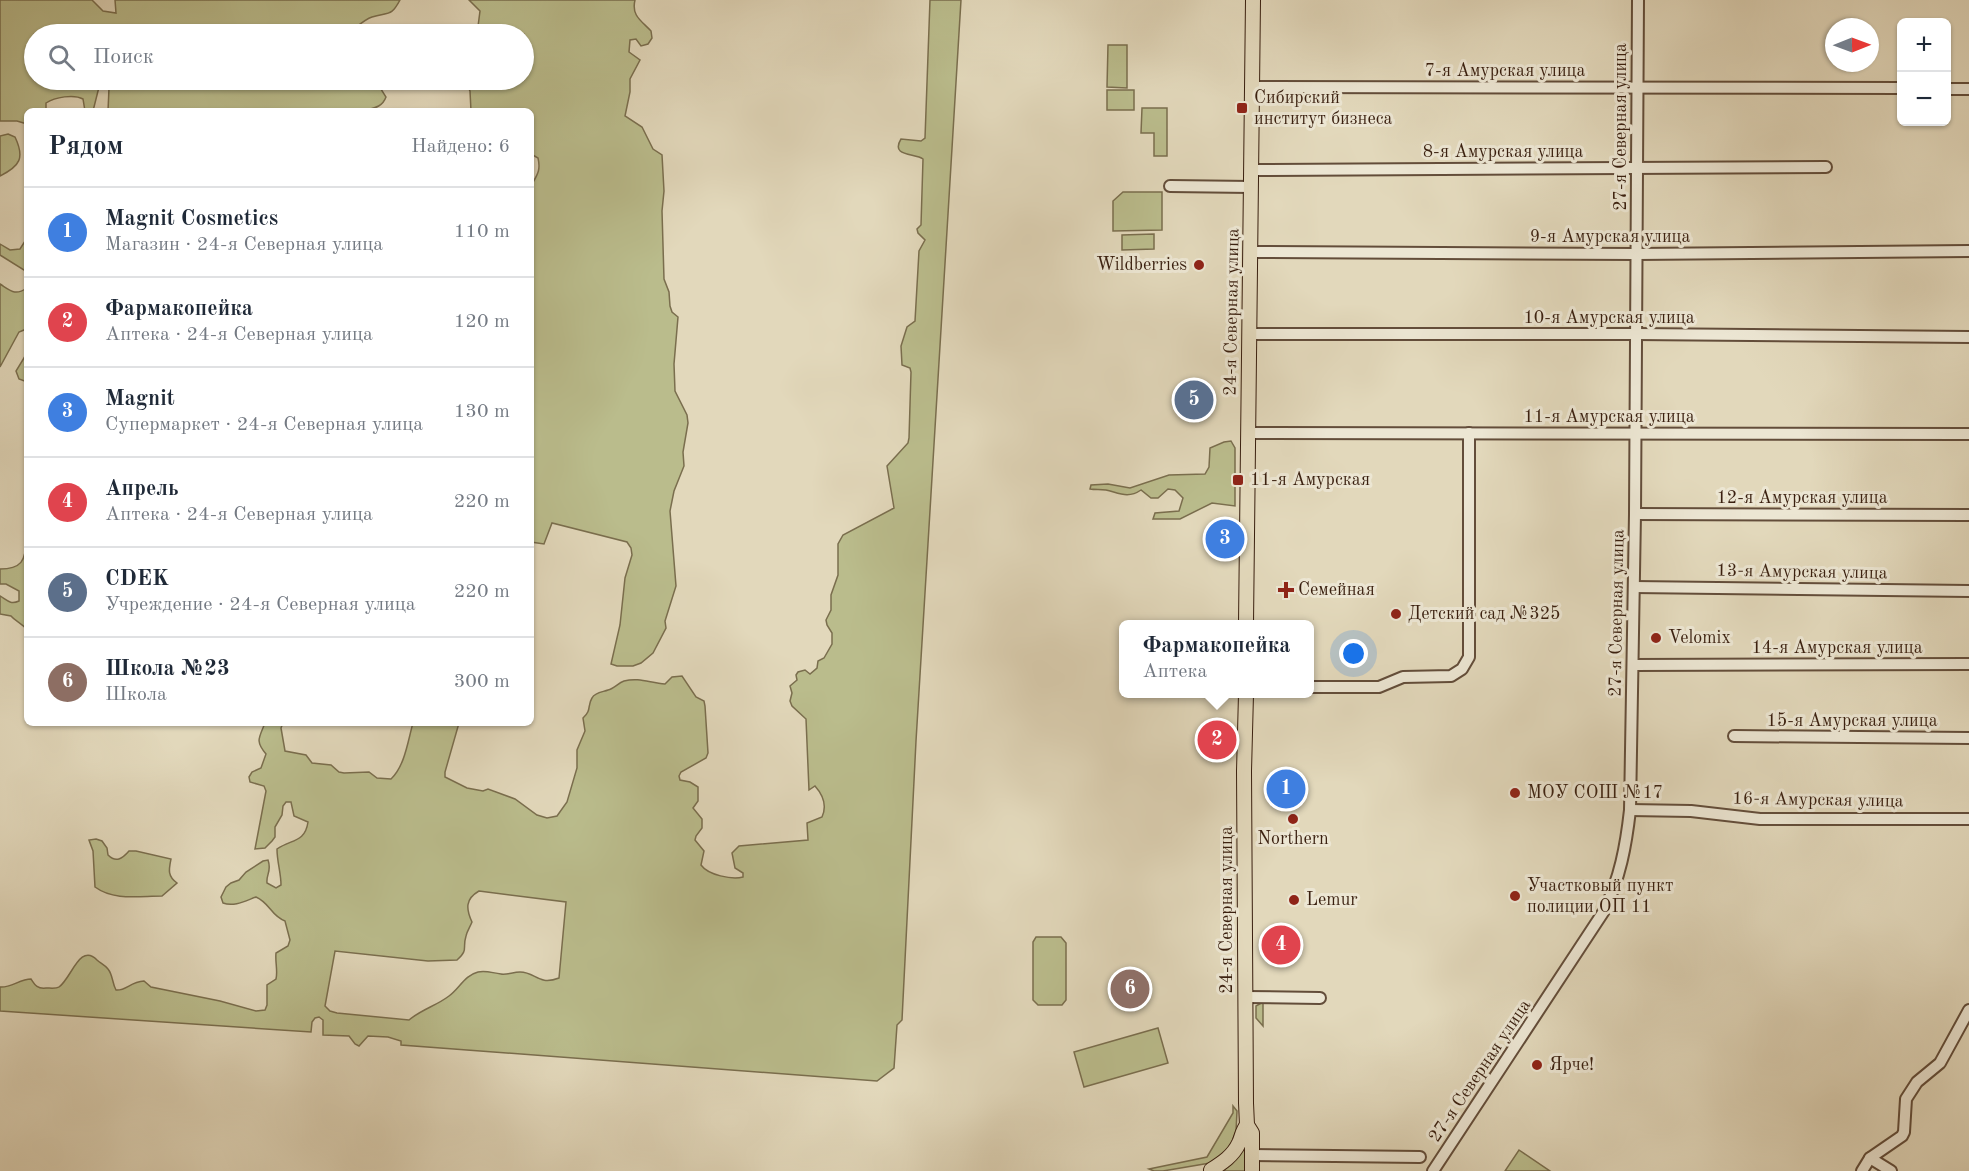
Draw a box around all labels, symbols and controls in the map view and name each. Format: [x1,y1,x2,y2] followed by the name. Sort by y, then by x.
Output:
[1825,18,1879,72] north arrow
[1897,18,1951,126] map controls
[1897,18,1951,72] button: +
[24,24,534,90] search box
[45,41,78,74] icon: search
[1612,43,1630,211] street label: 27-я Северная улица
[93,46,154,68] text: Поиск
[1425,62,1585,80] street label: 7-я Амурская улица
[1897,72,1951,126] button: −
[1254,89,1393,128] place label: Сибирский институт бизнеса
[1235,101,1249,115] marker: Сибирский институт бизнеса
[48,134,123,160] text: Рядом
[411,137,510,157] text: Найдено: 6
[1423,143,1583,161] street label: 8-я Амурская улица
[105,208,278,230] text: Magnit Cosmetics
[62,222,73,242] text: 1
[454,222,510,242] text: 110 m
[1222,228,1242,396] street label: 24-я Северная улица
[1530,228,1690,246] street label: 9-я Амурская улица
[105,235,383,255] text: Магазин · 24-я Северная улица
[1096,256,1187,274] place label: Wildberries
[1192,258,1206,272] marker: Wildberries
[105,298,253,320] text: Фармакопейка
[1523,309,1695,327] street label: 10-я Амурская улица
[62,312,73,332] text: 2
[454,312,510,332] text: 120 m
[105,325,373,345] text: Аптека · 24-я Северная улица
[1174,378,1214,422] pin: 5
[105,388,175,410] text: Magnit
[62,402,73,422] text: 3
[454,402,510,422] text: 130 m
[1523,408,1695,426] street label: 11-я Амурская улица
[105,415,423,435] text: Супермаркет · 24-я Северная улица
[1250,471,1370,489] place label: 11-я Амурская
[1231,473,1245,487] marker: 11-я Амурская
[105,478,179,500] text: Апрель
[1716,489,1888,507] street label: 12-я Амурская улица
[62,492,73,512] text: 4
[454,492,510,512] text: 220 m
[105,505,373,525] text: Аптека · 24-я Северная улица
[1206,516,1244,562] pin: 3
[1607,529,1627,697] street label: 27-я Северная улица
[1716,562,1888,582] street label: 13-я Амурская улица
[105,568,169,590] text: CDEK
[1298,581,1375,599] place label: Семейная
[62,582,73,602] text: 5
[454,582,510,602] text: 220 m
[1279,583,1293,597] marker: Семейная
[105,595,416,615] text: Учреждение · 24-я Северная улица
[1408,605,1561,623] place label: Детский сад №325
[1389,607,1403,621] marker: Детский сад №325
[1119,620,1314,698] popup
[1668,629,1731,647] place label: Velomix
[1649,631,1663,645] marker: Velomix
[1143,635,1291,657] text: Фармакопейка
[1339,639,1368,668] your location
[1751,639,1923,657] street label: 14-я Амурская улица
[105,658,230,680] text: Школа №23
[1143,662,1207,682] text: Аптека
[62,672,73,692] text: 6
[454,672,510,692] text: 300 m
[105,685,167,705] text: Школа
[1766,712,1938,730] street label: 15-я Амурская улица
[1198,718,1236,762] pin: 2
[1266,766,1306,812] pin: 1
[1527,784,1663,802] place label: МОУ СОШ №17
[1508,786,1522,800] marker: МОУ СОШ №17
[1732,790,1904,810] street label: 16-я Амурская улица
[1286,812,1300,826] marker: Northern
[1218,826,1236,994] street label: 24-я Северная улица
[1257,830,1329,848] place label: Northern
[1527,877,1674,916] place label: Участковый пункт полиции ОП 11
[1508,889,1522,903] marker: Участковый пункт полиции ОП 11
[1306,891,1358,909] place label: Lemur
[1287,893,1301,907] marker: Lemur
[1262,922,1300,968] pin: 4
[1110,966,1150,1012] pin: 6
[1426,996,1534,1146] street label: 27-я Северная улица
[1549,1056,1594,1074] place label: Ярче!
[1530,1058,1544,1072] marker: Ярче!

